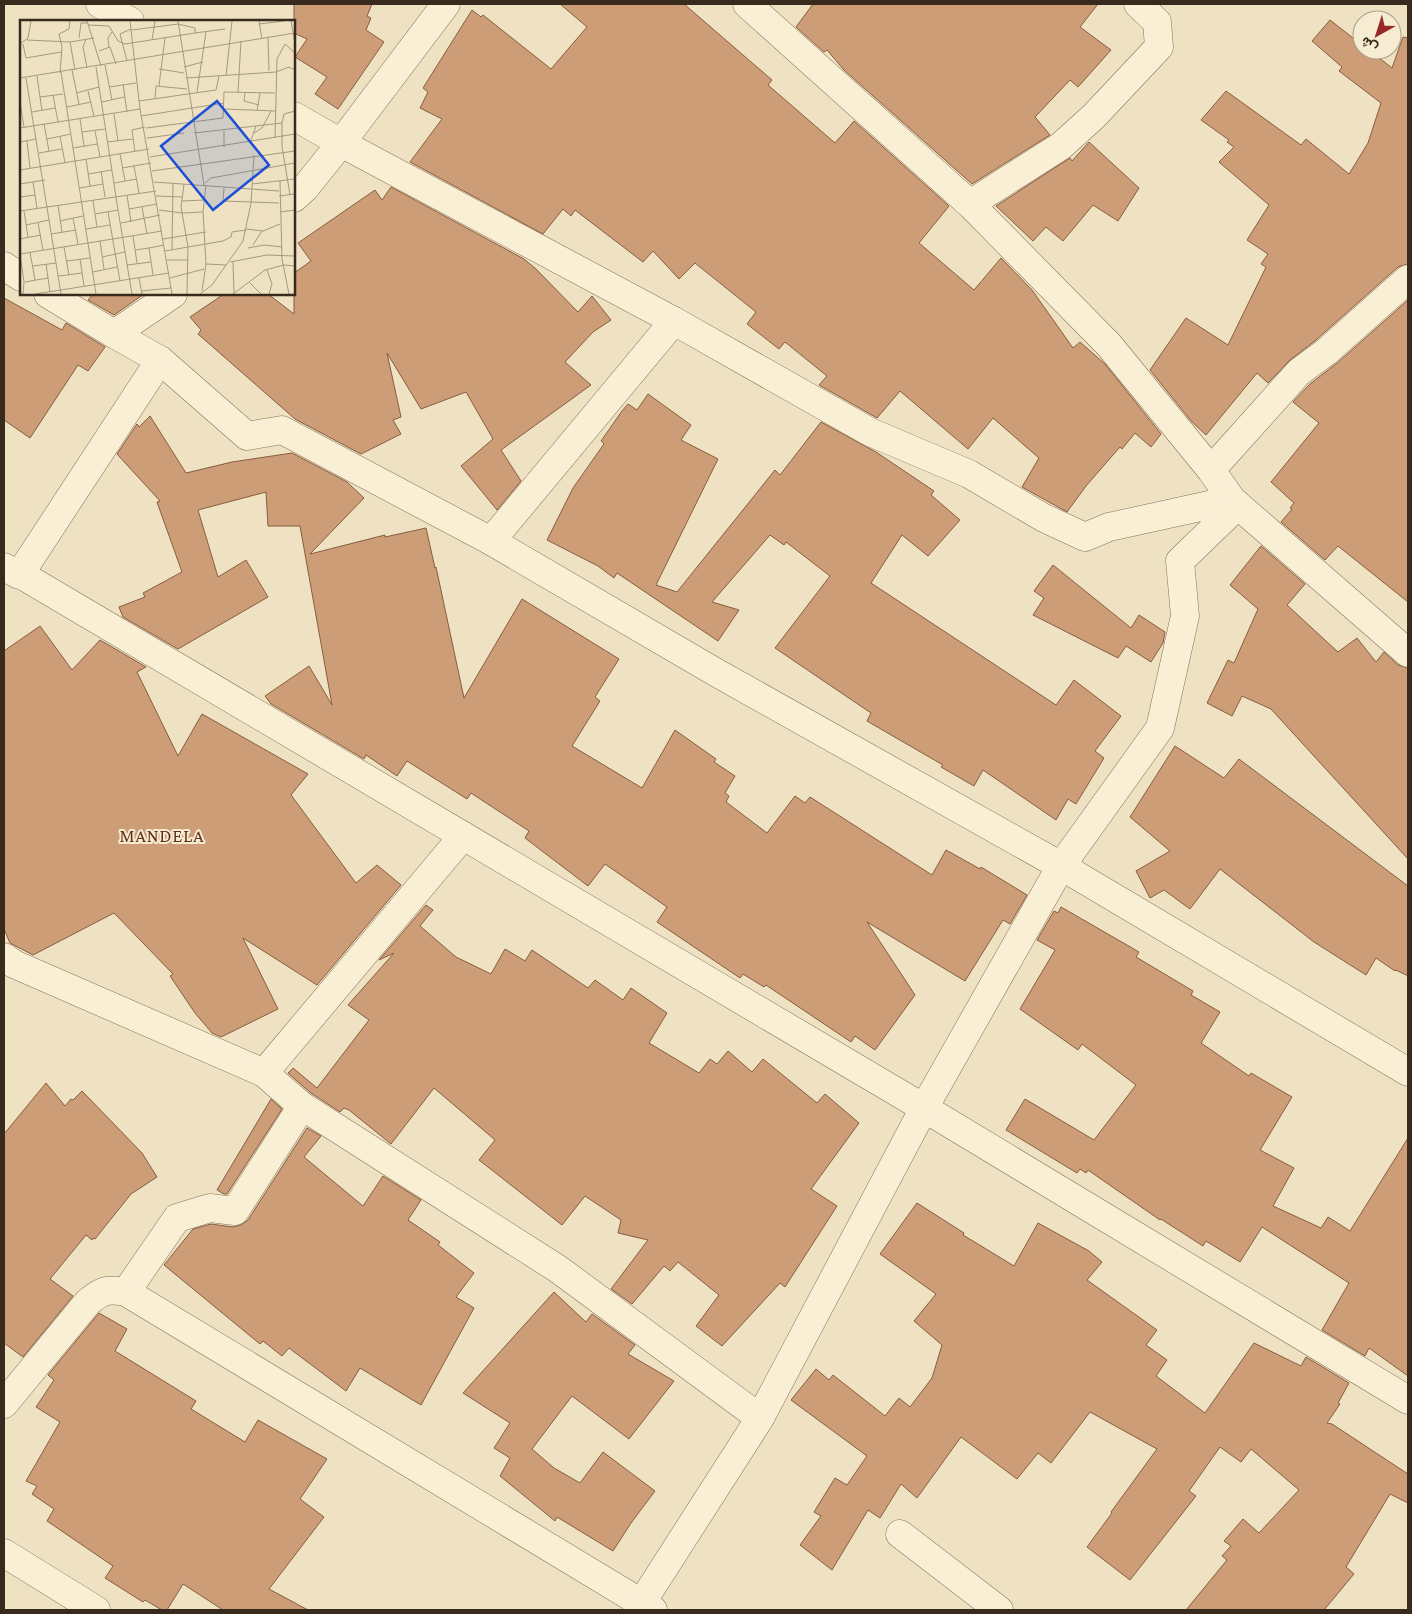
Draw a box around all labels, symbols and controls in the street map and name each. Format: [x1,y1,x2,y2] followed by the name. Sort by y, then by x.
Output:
[1352,10,1402,60] north arrow
[20,20,295,295] inset map
[1357,33,1381,57] text: ش
[120,826,205,846] district label: MANDELA

